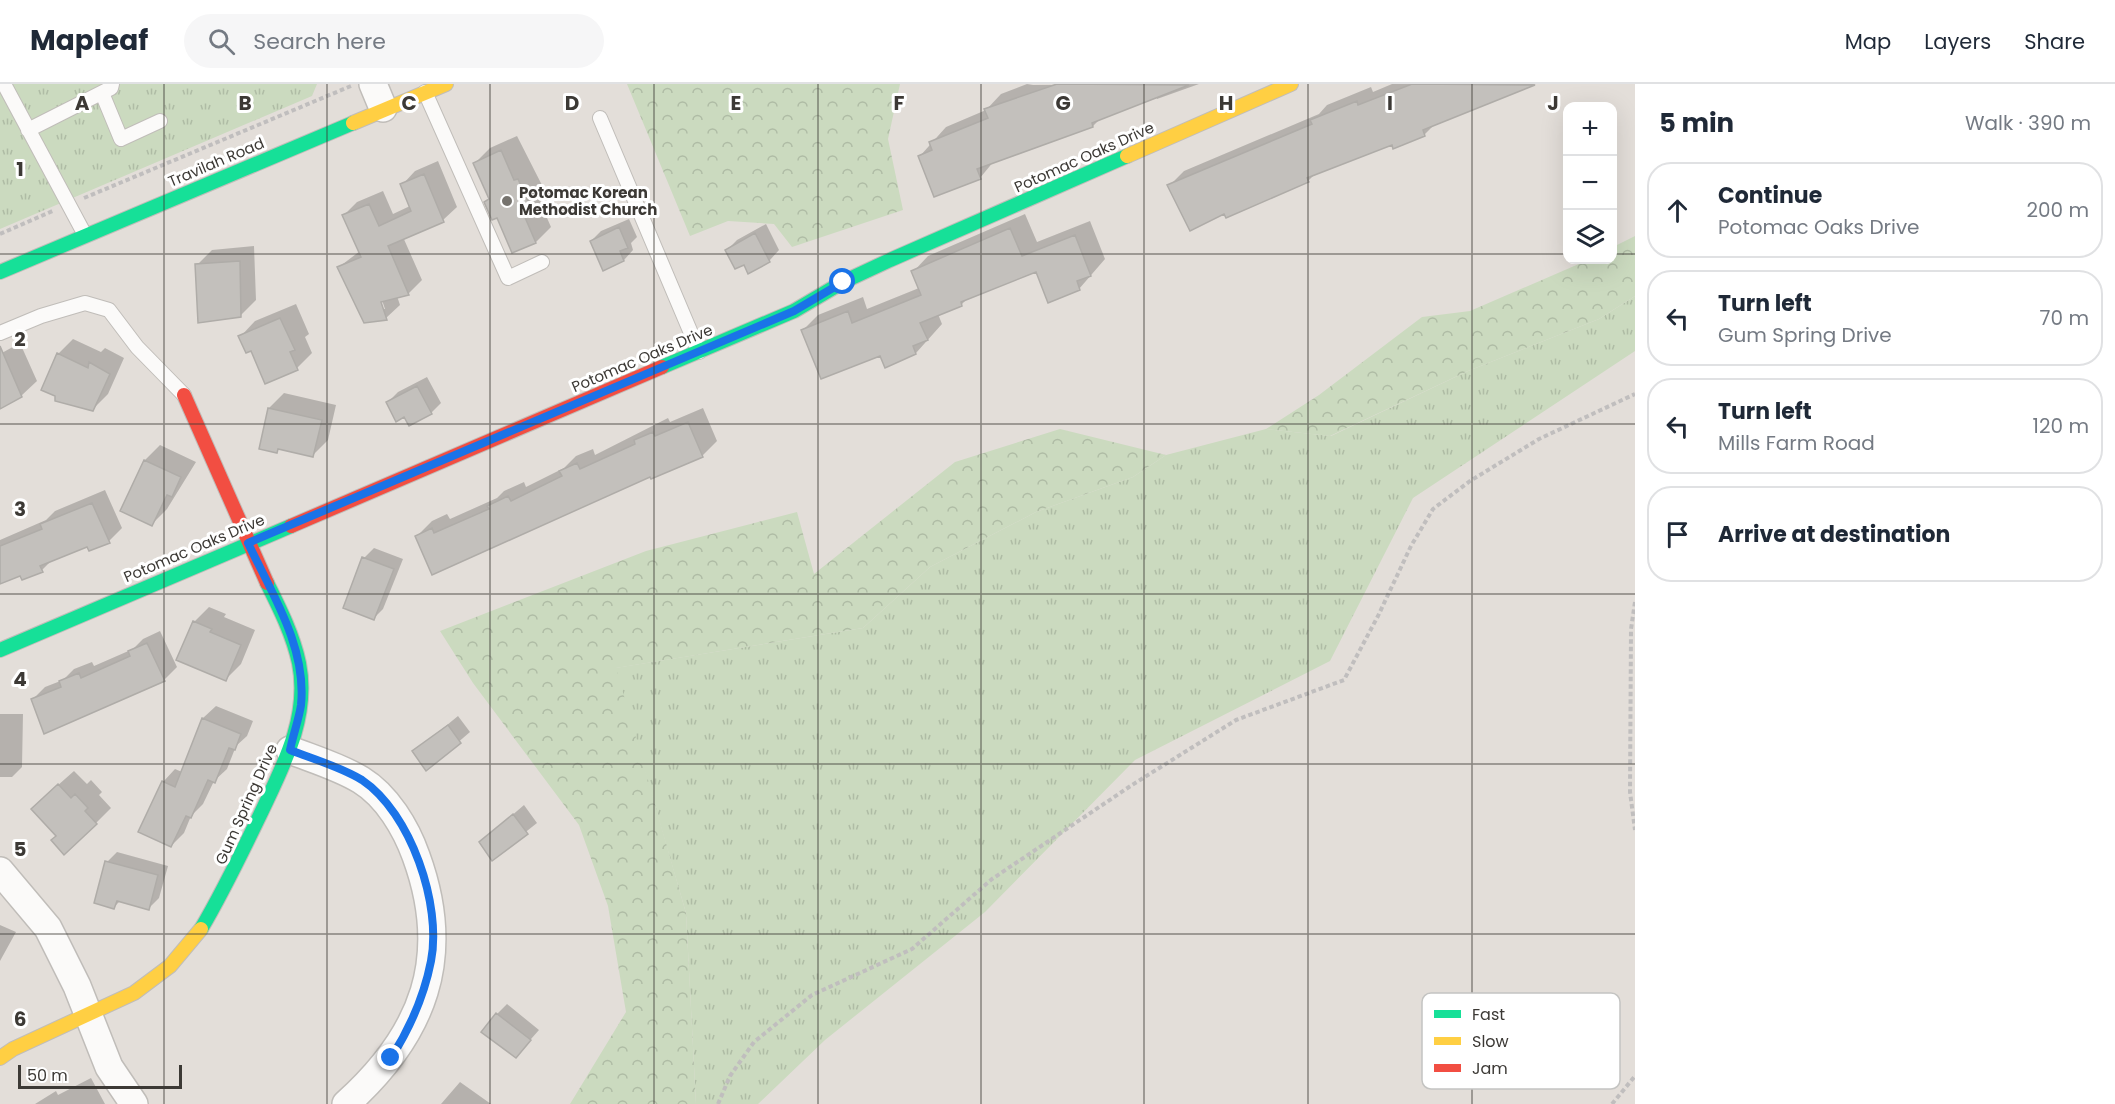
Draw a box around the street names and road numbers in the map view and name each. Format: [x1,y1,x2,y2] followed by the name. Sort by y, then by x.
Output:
[1011,117,1157,197] street label: Potomac Oaks Drive
[165,132,267,192] street label: Travilah Road
[568,319,716,397] street label: Potomac Oaks Drive
[120,509,268,587] street label: Potomac Oaks Drive
[210,740,282,868] street label: Gum Spring Drive

